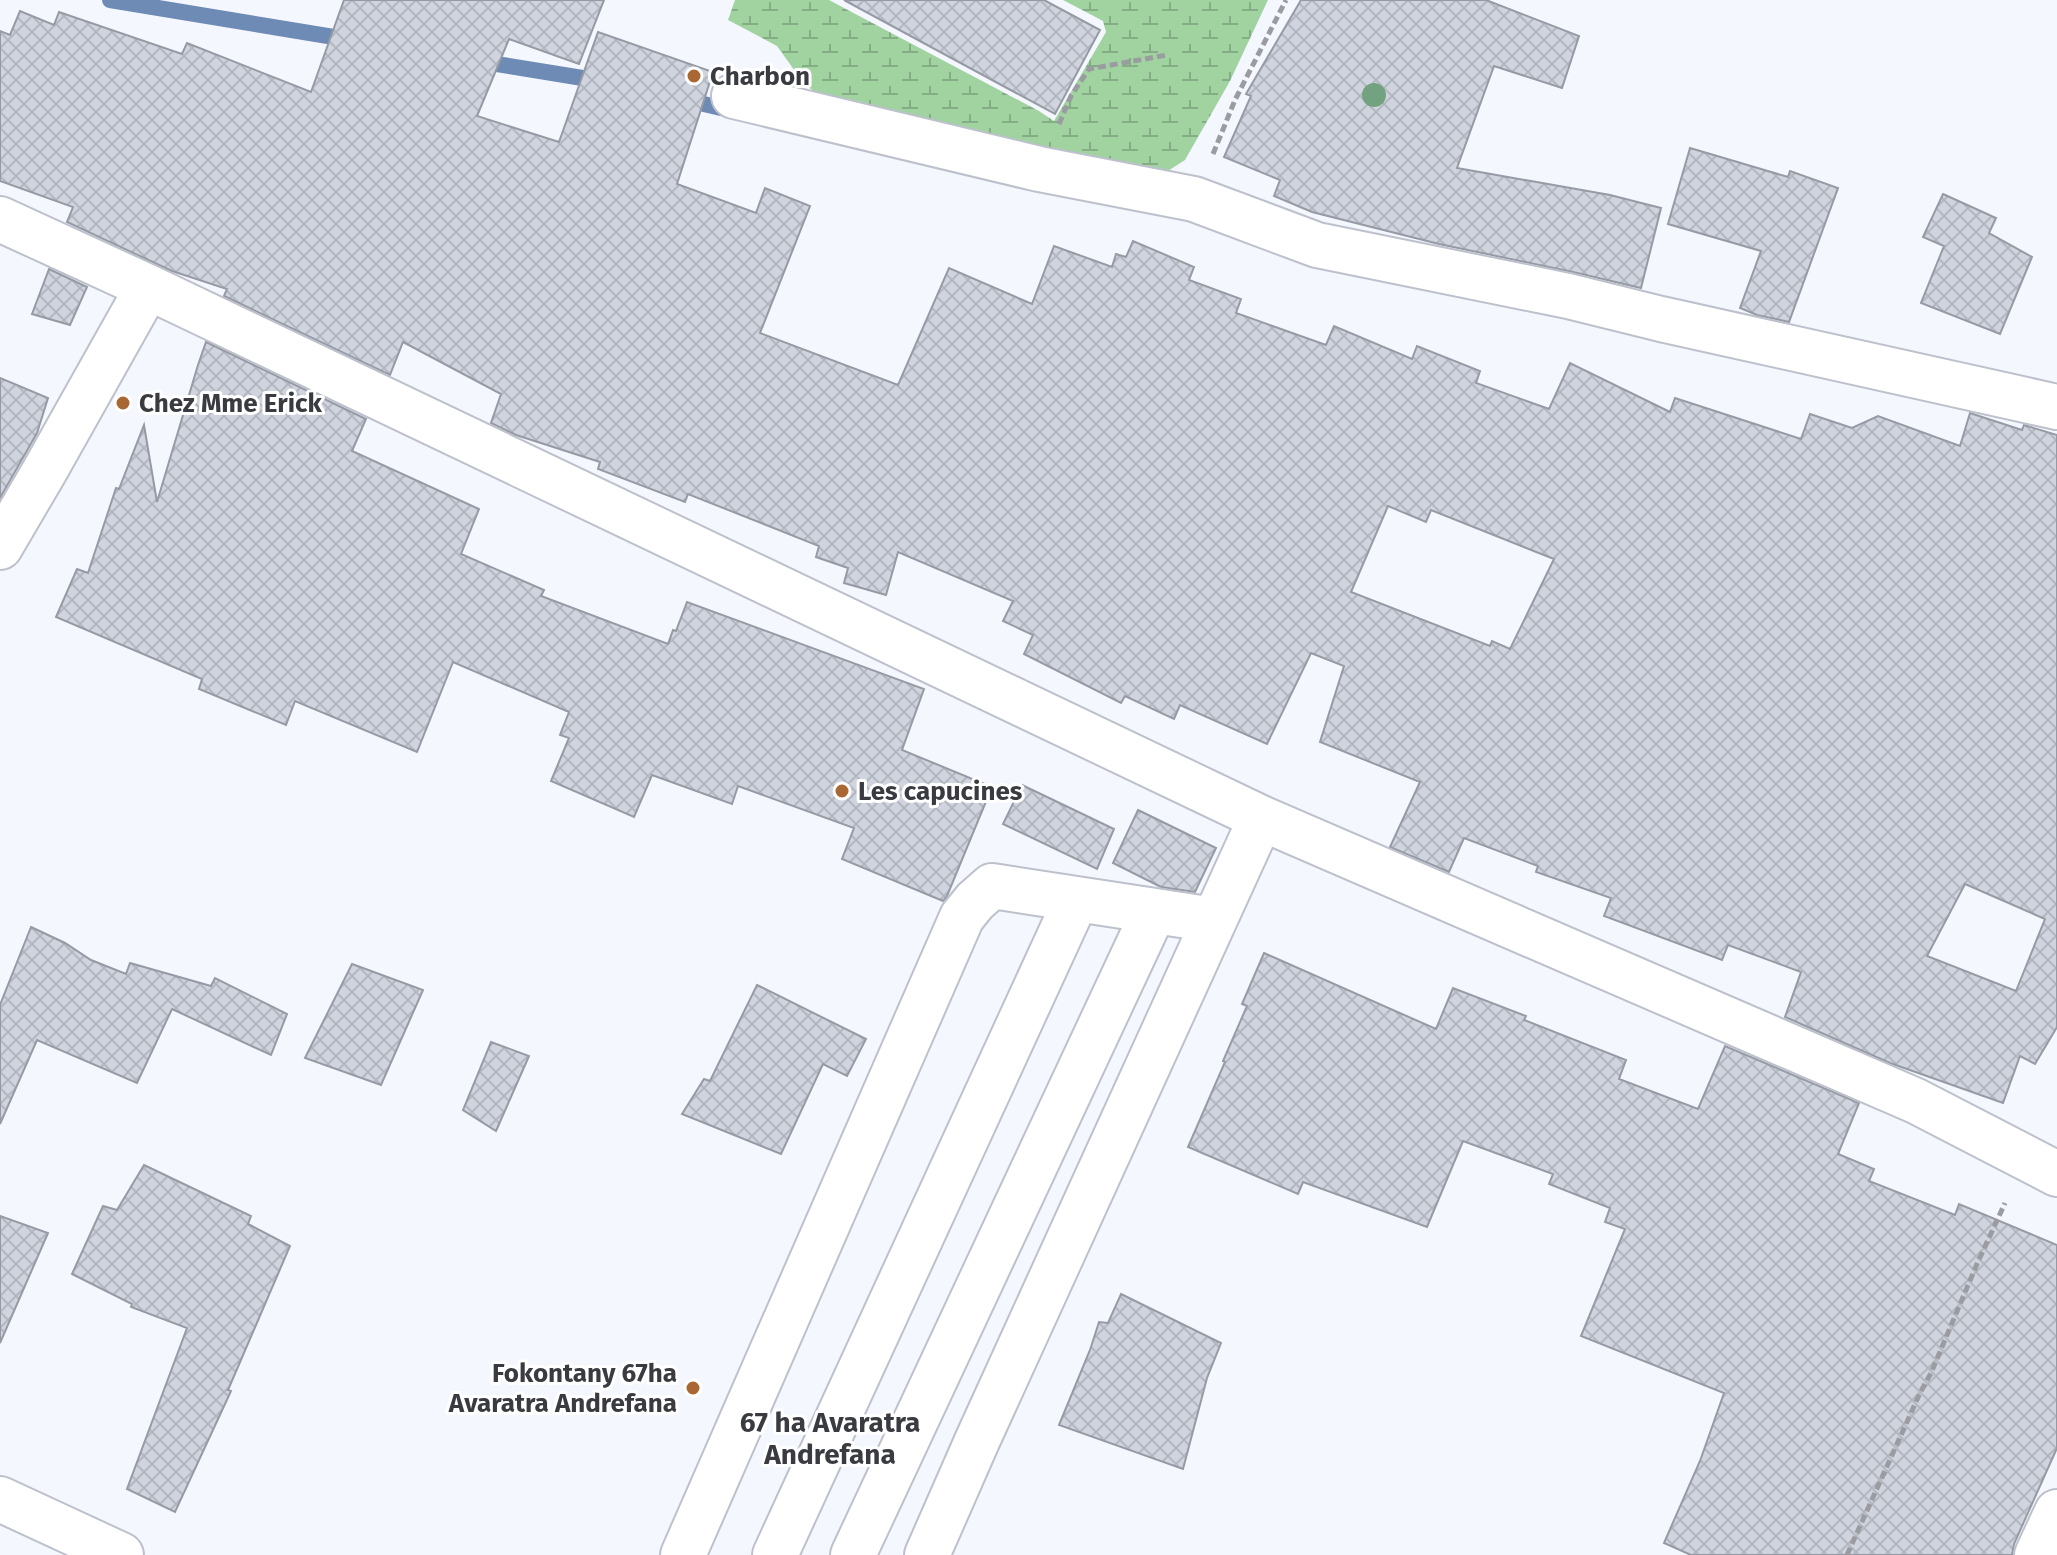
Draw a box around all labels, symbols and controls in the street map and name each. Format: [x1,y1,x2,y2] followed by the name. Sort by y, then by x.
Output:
[710,61,810,92] place label: Charbon
[685,67,703,85] marker: Charbon
[139,388,322,419] place label: Chez Mme Erick
[114,394,132,412] marker: Chez Mme Erick
[858,776,1023,807] place label: Les capucines
[833,782,851,800] marker: Les capucines
[448,1358,677,1419] place label: Fokontany 67ha Avaratra Andrefana
[684,1379,702,1397] marker: Fokontany 67ha Avaratra Andrefana
[740,1406,920,1471] district label: 67 ha Avaratra Andrefana

